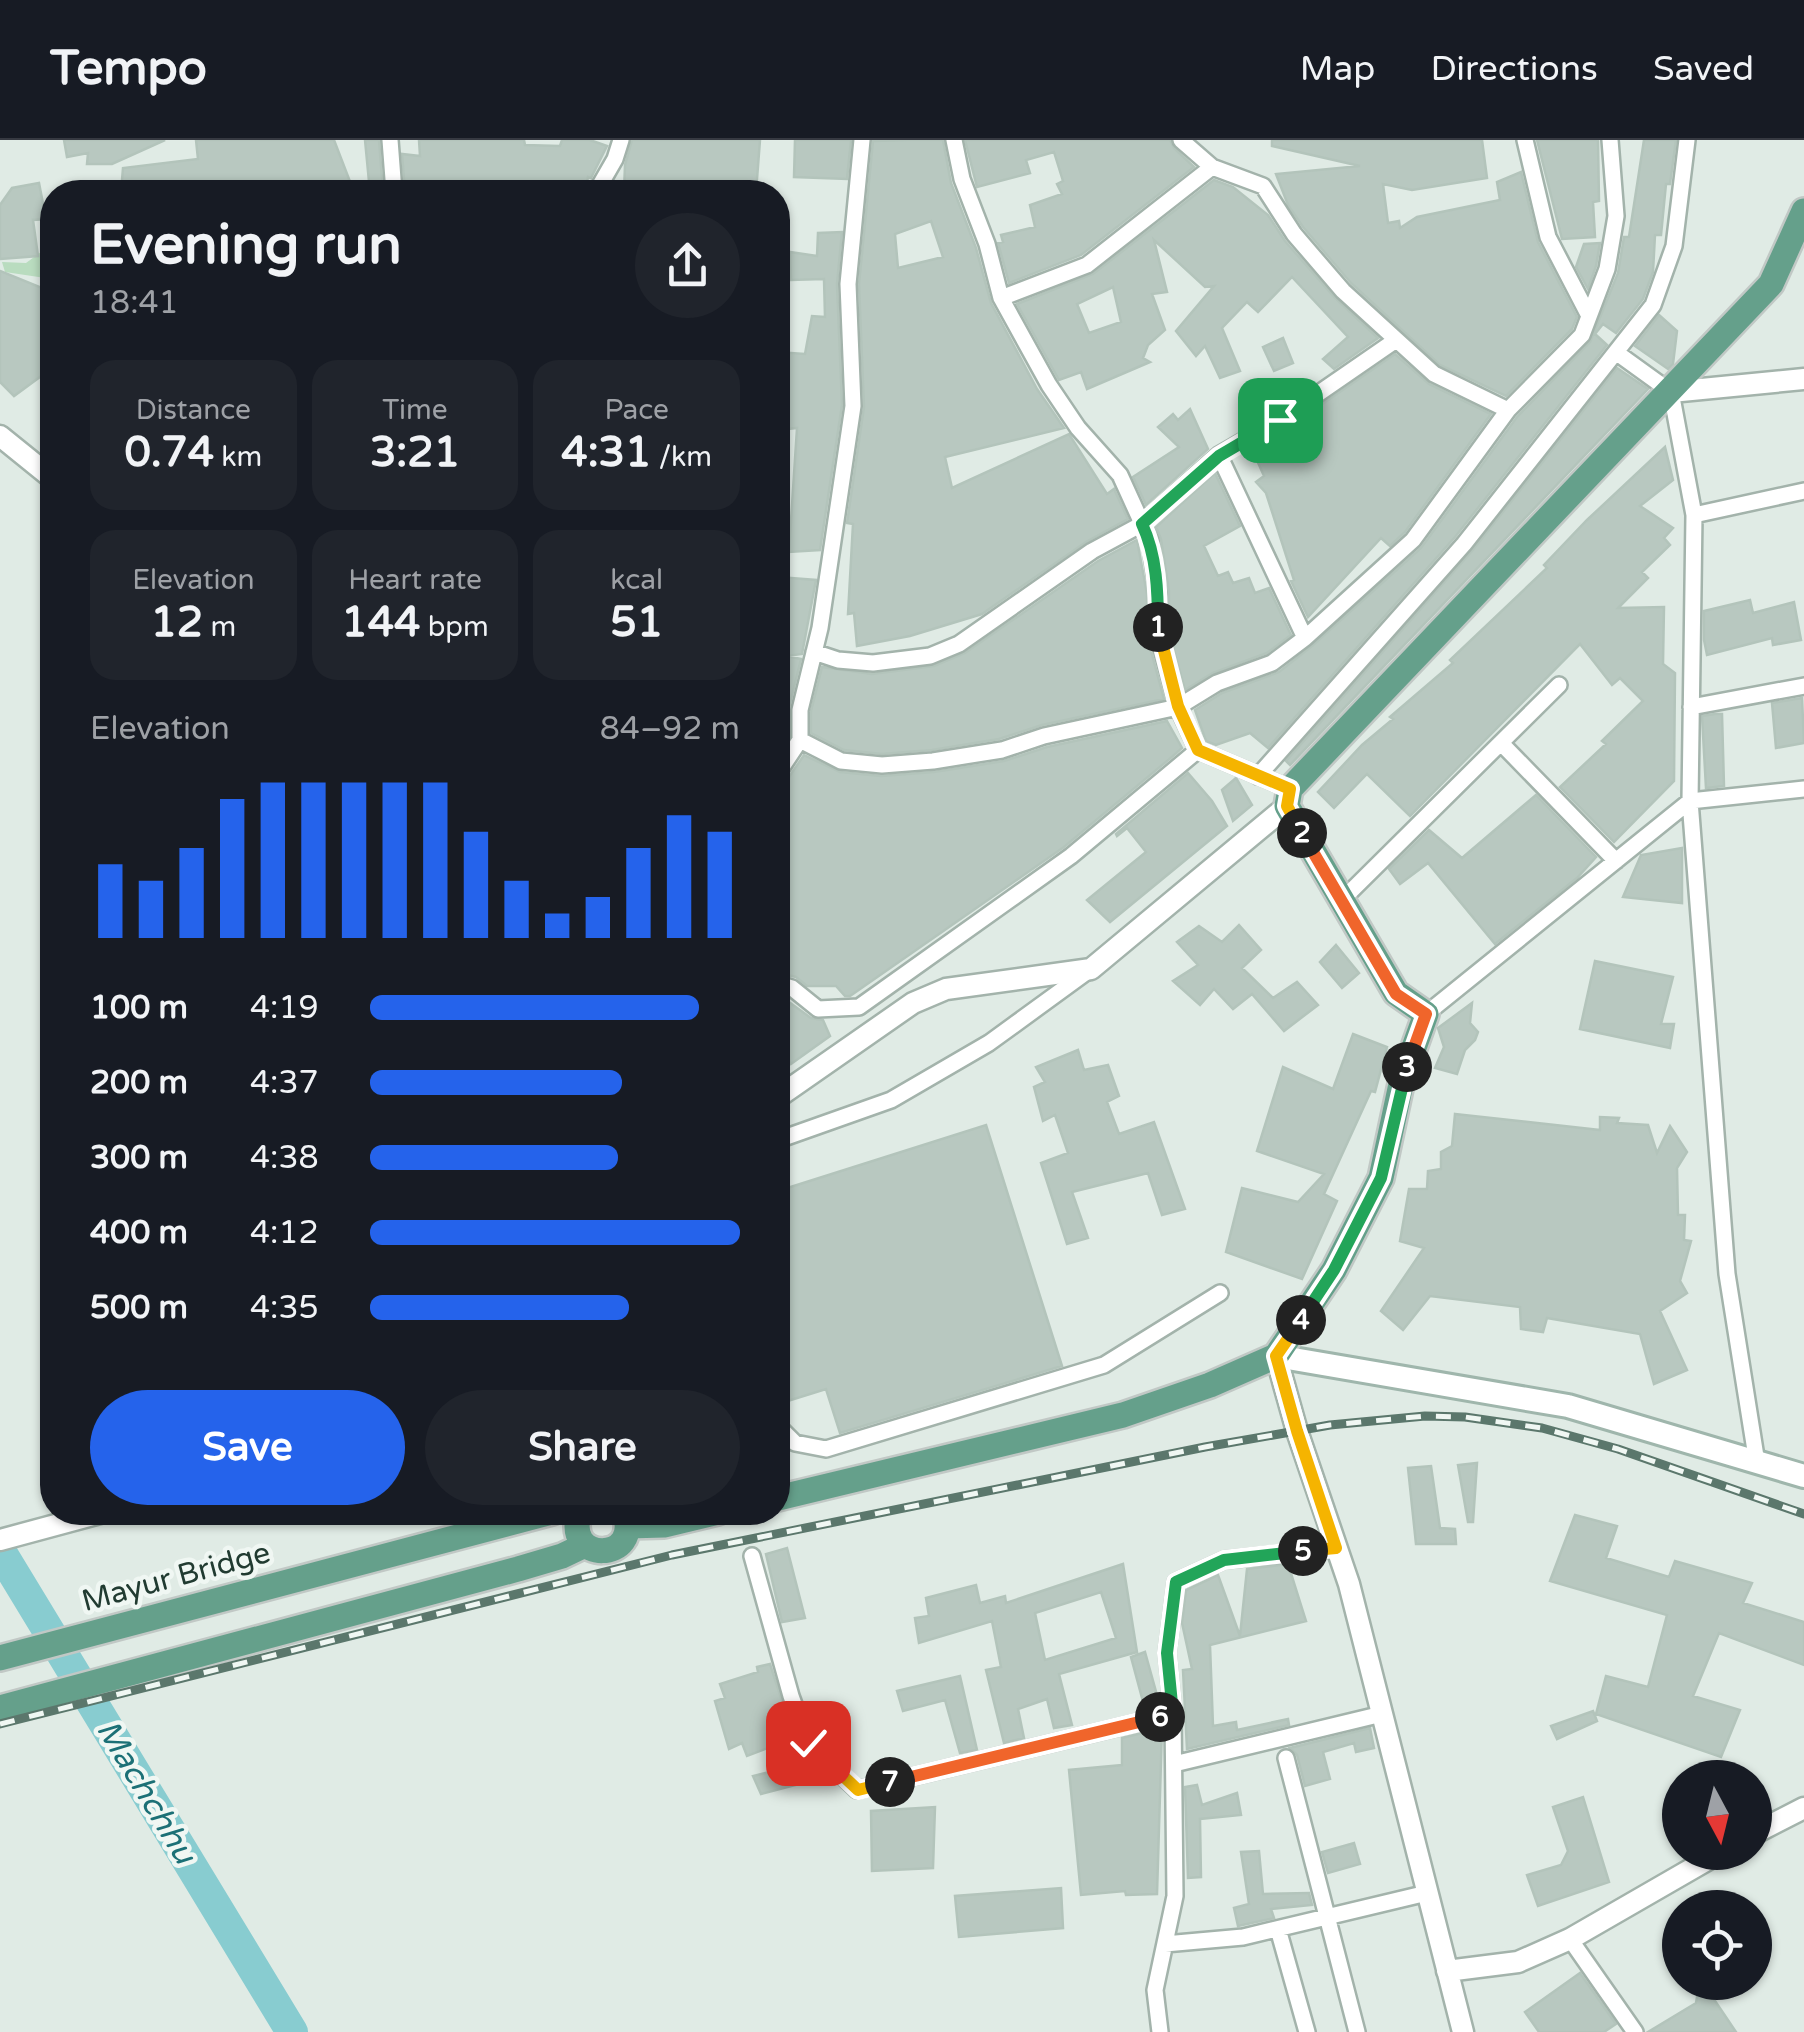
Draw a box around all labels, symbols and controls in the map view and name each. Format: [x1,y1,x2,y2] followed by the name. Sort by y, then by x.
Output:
[50,40,207,98] text: Tempo
[1300,48,1375,90] text: Map
[1430,48,1598,90] text: Directions
[1653,48,1754,90] text: Saved
[90,213,402,279] text: Evening run
[635,213,740,318] button: share
[90,284,179,322] text: 18:41
[1238,378,1323,463] pin
[136,393,251,427] text: Distance
[382,393,448,427] text: Time
[604,393,669,427] text: Pace
[1253,393,1308,448] icon: arrive
[124,427,214,478] text: 0.74
[370,427,460,478] text: 3:21
[561,427,651,478] text: 4:31
[214,440,262,474] text: km
[651,440,712,474] text: /km
[132,563,255,597] text: Elevation
[348,563,482,597] text: Heart rate
[610,563,663,597] text: kcal
[150,597,203,648] text: 12
[341,597,420,648] text: 144
[610,597,663,648] text: 51
[1133,602,1183,652] pin: 1
[203,610,236,644] text: m
[420,610,489,644] text: bpm
[1149,610,1167,644] text: 1
[90,710,230,748] text: Elevation
[600,710,740,748] text: 84–92 m
[1277,808,1327,858] pin: 2
[1293,816,1311,850] text: 2
[90,989,188,1027] text: 100 m
[250,989,319,1027] text: 4:19
[1382,1042,1432,1092] pin: 3
[1398,1050,1416,1084] text: 3
[90,1064,188,1102] text: 200 m
[250,1064,319,1102] text: 4:37
[90,1139,188,1177] text: 300 m
[250,1139,319,1177] text: 4:38
[90,1214,188,1252] text: 400 m
[250,1214,319,1252] text: 4:12
[90,1289,188,1327] text: 500 m
[250,1289,319,1327] text: 4:35
[1276,1295,1326,1345] pin: 4
[1292,1303,1310,1337] text: 4
[90,1390,405,1505] button: Save
[425,1390,740,1505] button: Share
[1278,1526,1328,1576] pin: 5
[78,1534,274,1620] street label: Mayur Bridge
[1294,1534,1312,1568] text: 5
[1135,1692,1185,1742] pin: 6
[1151,1700,1169,1734] text: 6
[766,1701,851,1786] pin
[88,1713,204,1872] water label: Machchhu
[781,1716,836,1771] icon: check
[865,1757,915,1807] pin: 7
[1662,1760,1772,1870] north arrow
[1662,1760,1772,2000] map controls
[881,1765,899,1799] text: 7
[1662,1890,1772,2000] button: locate

